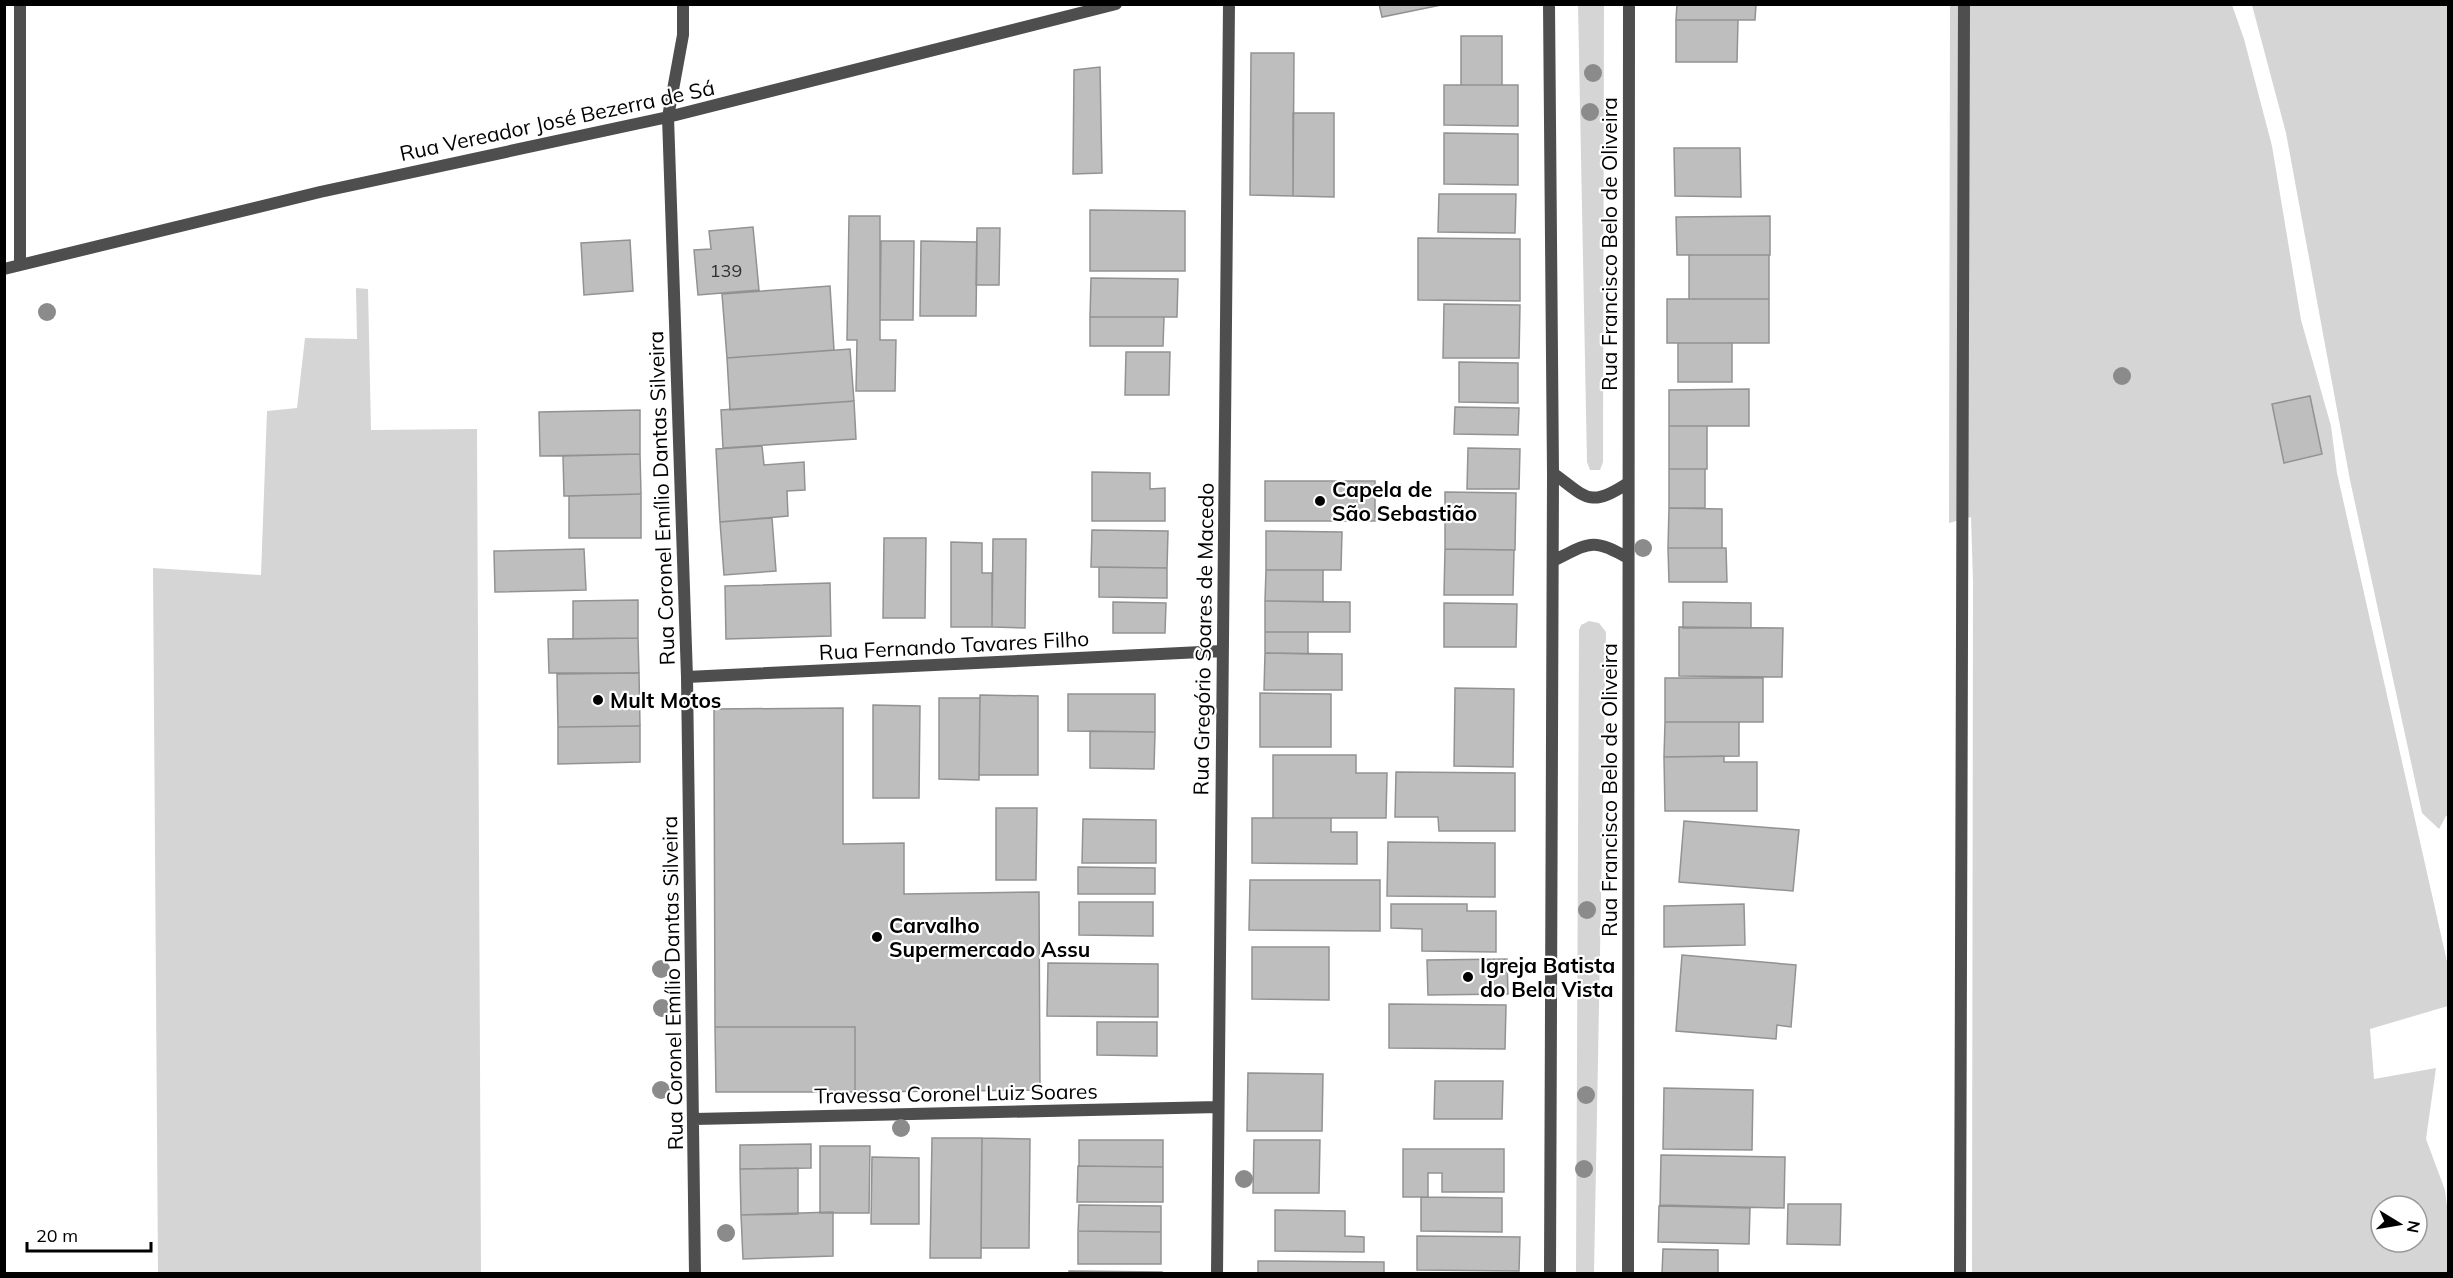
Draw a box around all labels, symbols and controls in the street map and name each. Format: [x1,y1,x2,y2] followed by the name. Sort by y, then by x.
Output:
[397,74,717,166] street label: Rua Vereador José Bezerra de Sá
[1596,97,1622,391] street label: Rua Francisco Belo de Oliveira
[710,259,742,282] house number: 139
[642,330,680,666] street label: Rua Coronel Emílio Dantas Silveira
[1332,476,1477,526] place label: Capela de São Sebastião
[1187,483,1219,795] street label: Rua Gregório Soares de Macedo
[1313,494,1327,508] marker: Capela de São Sebastião
[818,625,1090,665] street label: Rua Fernando Tavares Filho
[1596,643,1622,937] street label: Rua Francisco Belo de Oliveira
[610,687,721,713] place label: Mult Motos
[591,693,605,707] marker: Mult Motos
[656,816,688,1150] street label: Rua Coronel Emílio Dantas Silveira
[889,912,1090,962] place label: Carvalho Supermercado Assu
[870,930,884,944] marker: Carvalho Supermercado Assu
[1480,952,1615,1002] place label: Igreja Batista do Bela Vista
[1461,970,1475,984] marker: Igreja Batista do Bela Vista
[814,1078,1098,1108] street label: Travessa Coronel Luiz Soares
[2369,1194,2429,1254] north arrow
[27,1215,152,1253] scale bar
[2403,1219,2425,1235] text: N
[36,1224,78,1247] text: 20 m

